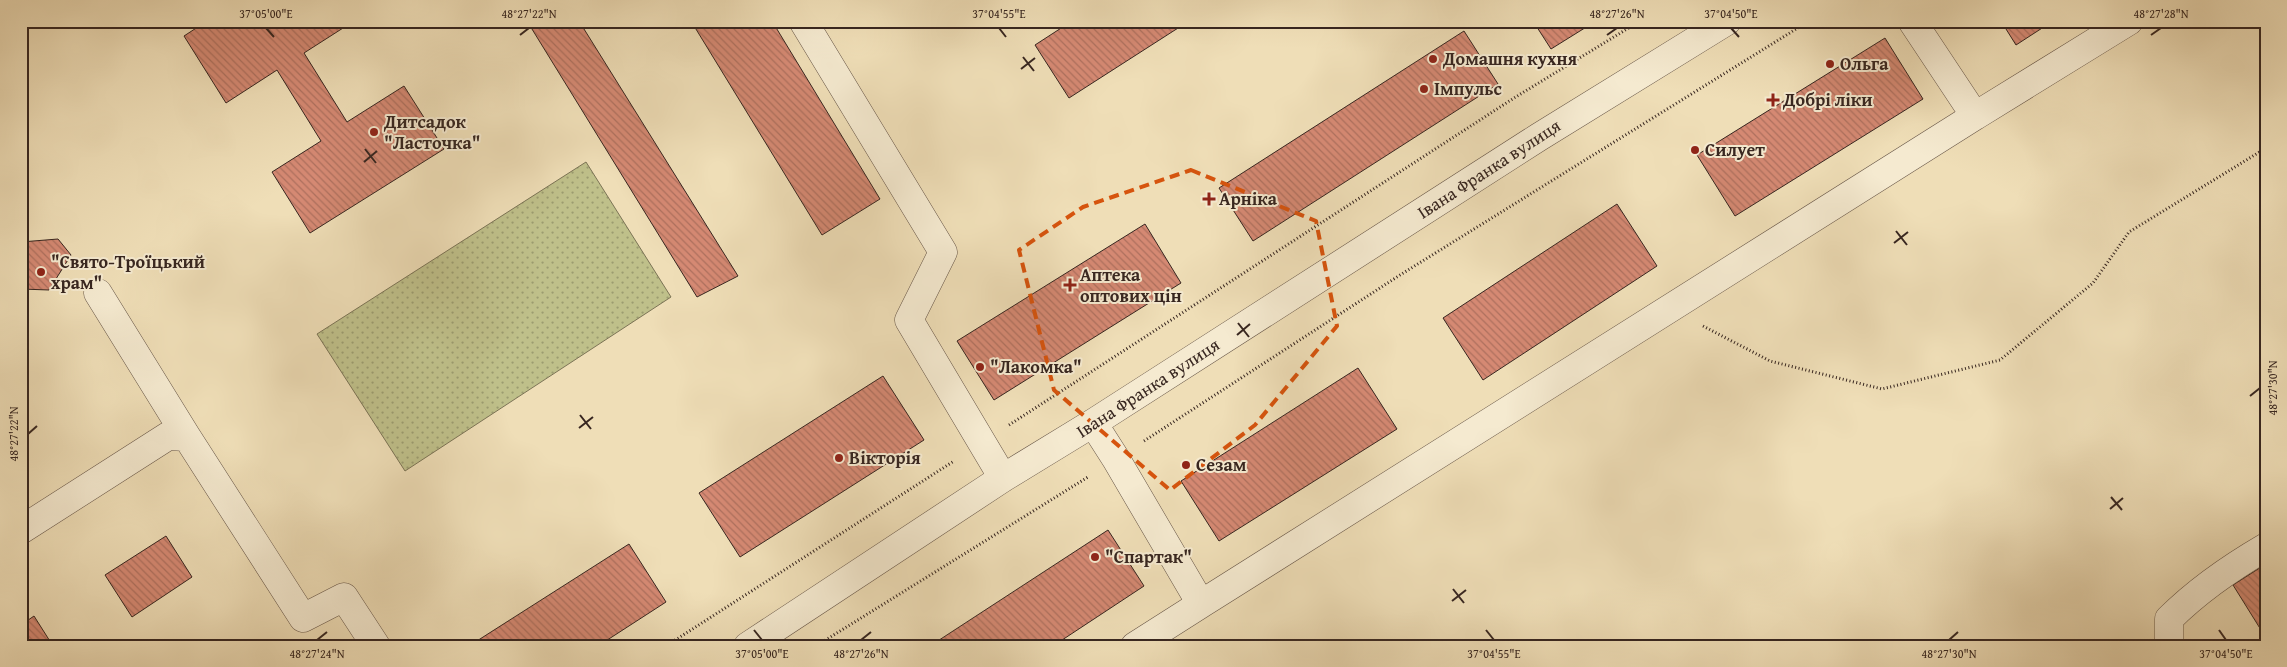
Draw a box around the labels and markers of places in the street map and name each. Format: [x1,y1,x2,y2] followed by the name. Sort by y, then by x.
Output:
[1442,45,1578,72] place label: Домашня кухня
[1840,50,1889,77] place label: Ольга
[1427,53,1439,65] marker: Домашня кухня
[1824,58,1836,70] marker: Ольга
[1434,75,1502,102] place label: Імпульс
[1418,83,1430,95] marker: Імпульс
[1782,86,1872,113] place label: Добрі ліки
[1767,94,1779,106] marker: Добрі ліки
[383,108,480,156] place label: Дитсадок "Ласточка"
[368,126,380,138] marker: Дитсадок "Ласточка"
[1705,136,1765,163] place label: Силует
[1689,144,1701,156] marker: Силует
[1219,185,1278,212] place label: Арніка
[1203,193,1215,205] marker: Арніка
[51,248,205,296] place label: "Свято-Троїцький храм"
[1080,261,1182,309] place label: Аптека оптових цін
[35,266,47,278] marker: "Свято-Троїцький храм"
[1064,279,1076,291] marker: Аптека оптових цін
[990,353,1082,380] place label: "Лакомка"
[974,361,986,373] marker: "Лакомка"
[849,444,921,471] place label: Вікторія
[1196,451,1247,478] place label: Сезам
[833,452,845,464] marker: Вікторія
[1180,459,1192,471] marker: Сезам
[1105,543,1192,570] place label: "Спартак"
[1089,551,1101,563] marker: "Спартак"

